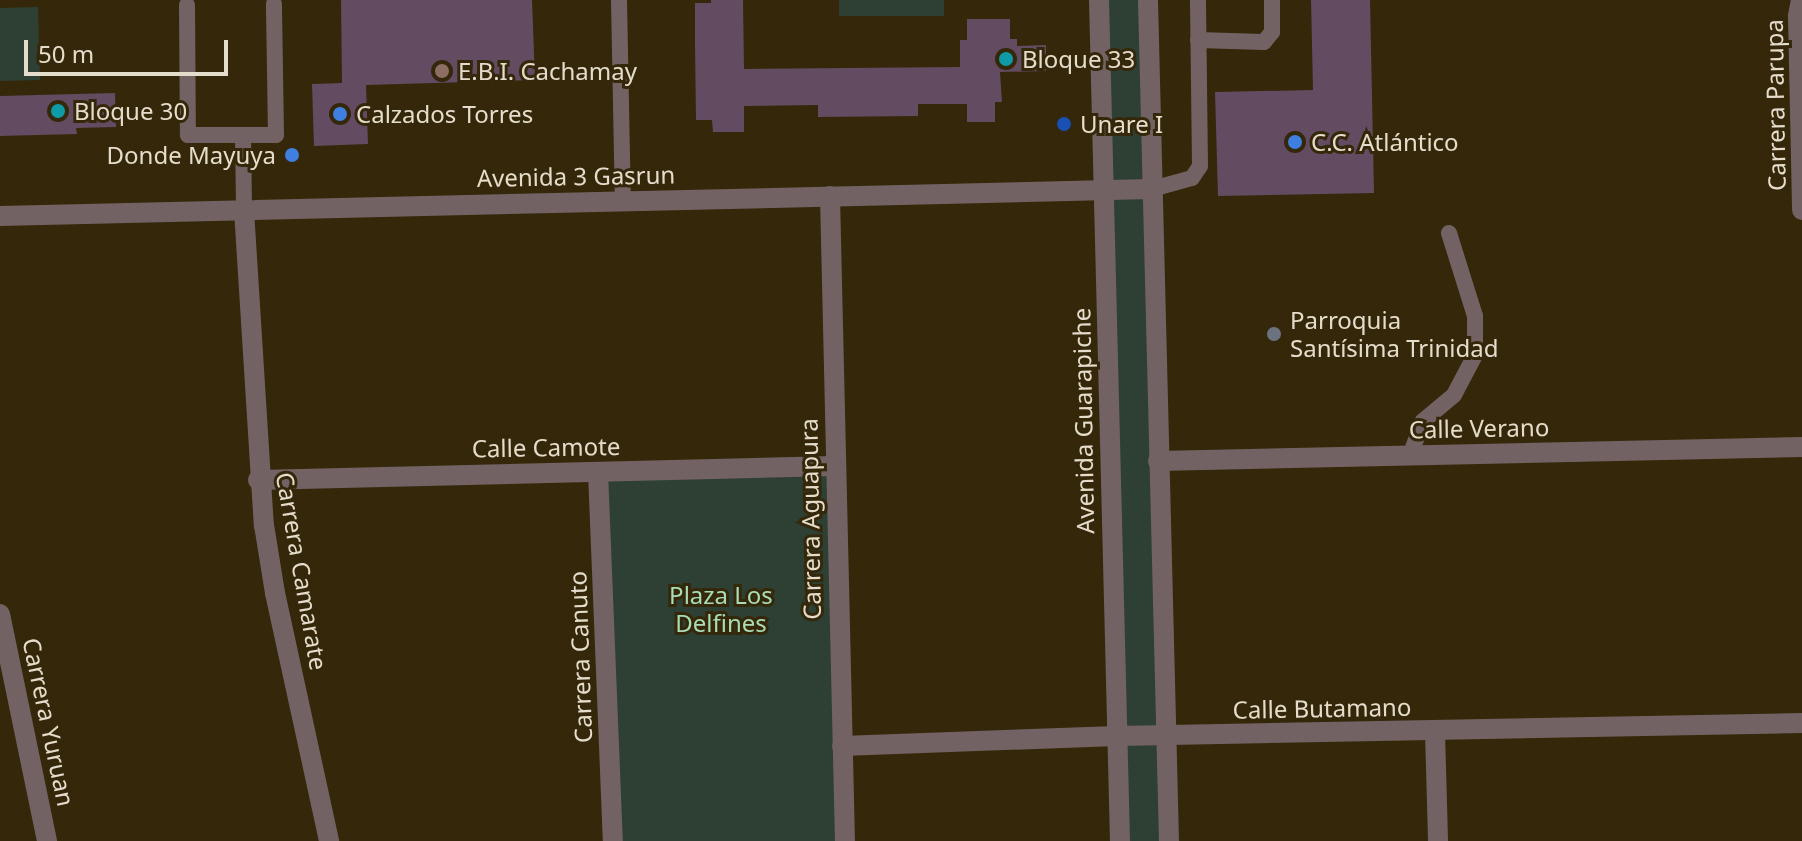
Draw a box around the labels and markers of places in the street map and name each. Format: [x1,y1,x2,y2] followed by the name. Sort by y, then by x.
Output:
[1022,45,1135,73] place label: Bloque 33
[997,50,1015,68] marker: Bloque 33
[458,57,637,85] place label: E.B.I. Cachamay
[433,62,451,80] marker: E.B.I. Cachamay
[74,97,187,125] place label: Bloque 30
[356,100,533,128] place label: Calzados Torres
[49,102,67,120] marker: Bloque 30
[331,105,349,123] marker: Calzados Torres
[1080,110,1163,138] place label: Unare I
[1055,115,1073,133] marker: Unare I
[1311,128,1459,156] place label: C.C. Atlántico
[1286,133,1304,151] marker: C.C. Atlántico
[107,141,276,169] place label: Donde Mayuya
[283,146,301,164] marker: Donde Mayuya
[1290,306,1498,362] place label: Parroquia Santísima Trinidad
[1265,325,1283,343] marker: Parroquia Santísima Trinidad

